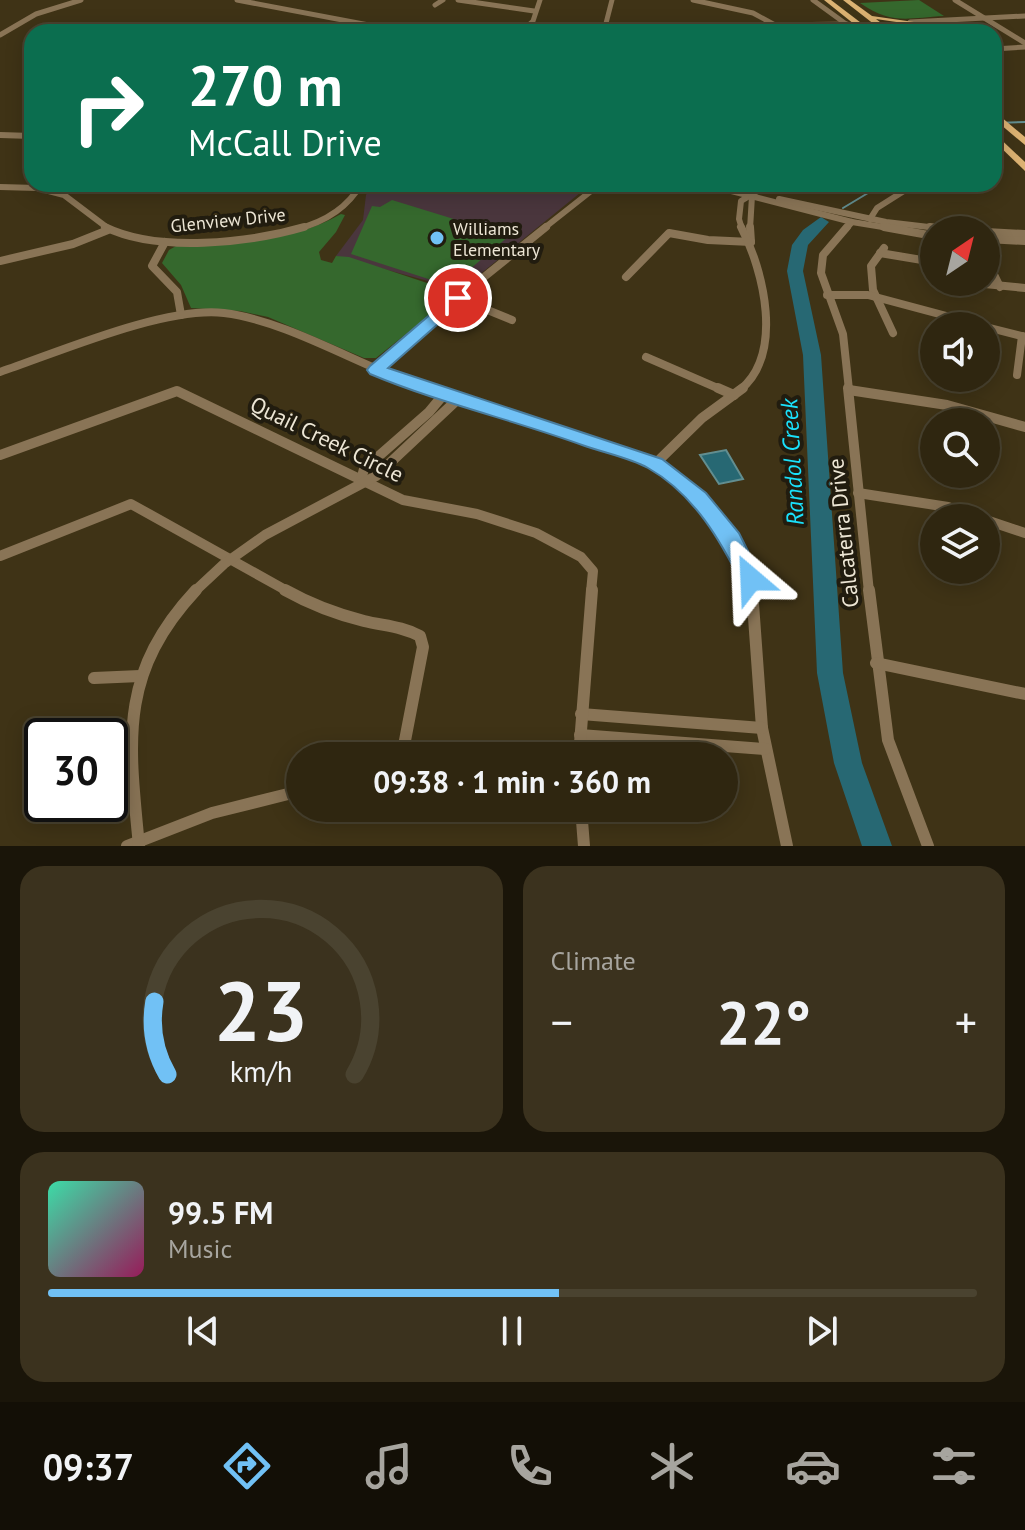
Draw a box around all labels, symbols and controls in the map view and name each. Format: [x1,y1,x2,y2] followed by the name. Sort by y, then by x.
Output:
[188,49,343,121] text: 270 m
[56,56,160,160] icon: right
[188,119,382,166] text: McCall Drive
[169,203,287,237] street label: Glenview Drive
[920,216,1000,296] north arrow
[920,216,1000,584] map controls
[453,217,541,261] place label: Williams Elementary
[428,229,446,247] marker: Williams Elementary
[424,264,492,332] pin
[436,276,480,320] icon: arrive
[920,312,1000,392] button: sound
[246,390,408,488] street label: Quail Creek Circle
[773,397,811,526] water label: Randol Creek
[920,408,1000,488] button: search
[821,457,865,609] street label: Calcaterra Drive
[920,504,1000,584] button: layers
[709,537,793,621] position arrow
[24,718,128,822] speed limit sign: 30
[373,762,651,801] text: 09:38 · 1 min · 360 m
[551,944,636,977] text: Climate
[214,956,308,1064] text: 23
[717,983,811,1061] text: 22°
[551,993,573,1050] text: −
[955,993,977,1050] text: +
[230,1053,293,1090] text: km/h
[168,1193,273,1232] text: 99.5 FM
[168,1232,232,1265] text: Music
[181,1309,225,1353] icon: previous
[490,1309,534,1353] icon: pause
[800,1309,844,1353] icon: next
[219,1438,275,1494] icon: directions
[361,1438,417,1494] icon: music
[502,1438,558,1494] icon: phone
[644,1438,700,1494] icon: climate
[785,1438,841,1494] icon: car
[926,1438,982,1494] icon: filters
[43,1443,134,1490] text: 09:37

